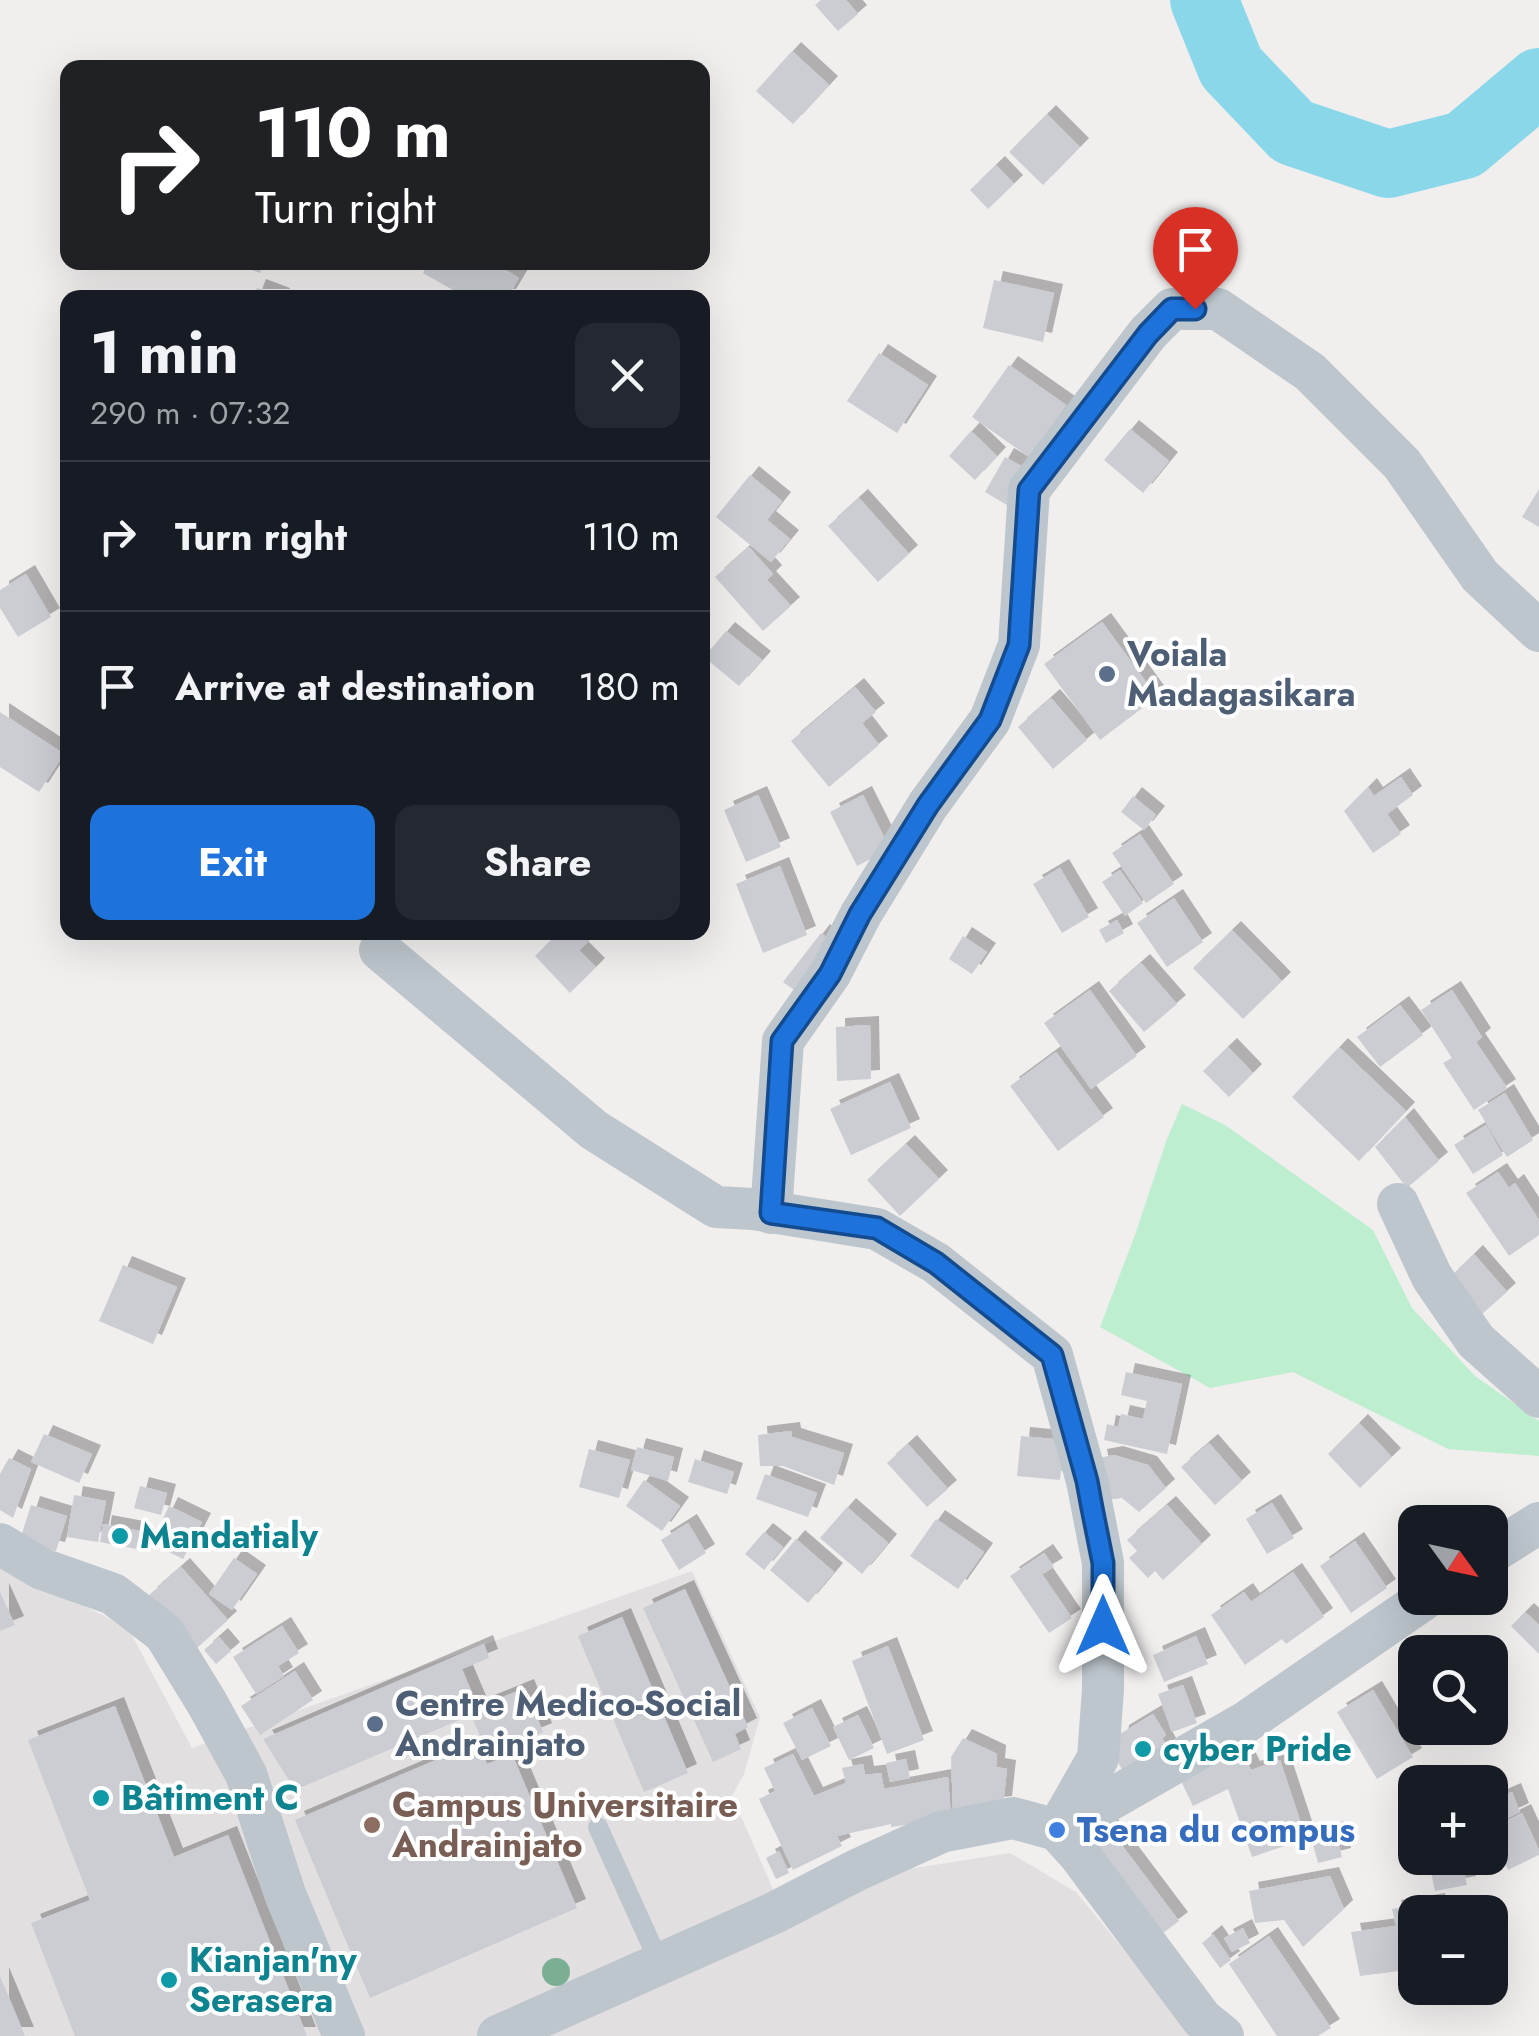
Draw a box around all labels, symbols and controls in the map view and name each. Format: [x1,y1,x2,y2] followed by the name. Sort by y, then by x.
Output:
[255,82,451,183] text: 110 m
[90,100,220,230] icon: right
[255,175,436,240] text: Turn right
[1153,207,1238,310] pin
[1168,222,1223,277] icon: arrive
[90,309,239,396] text: 1 min
[575,323,680,428] button: close
[90,390,290,436] text: 290 m · 07:32
[90,509,145,564] icon: right
[175,509,347,564] text: Turn right
[582,509,680,564] text: 110 m
[1126,629,1356,719] place label: Voiala Madagasikara
[90,659,145,714] icon: arrive
[175,659,536,714] text: Arrive at destination
[578,659,680,714] text: 180 m
[1096,663,1118,685] marker: Voiala Madagasikara
[90,805,375,920] button: Exit
[395,805,680,920] button: Share
[1398,1505,1508,1615] north arrow
[1398,1505,1508,2005] map controls
[140,1511,319,1561] place label: Mandatialy
[109,1525,131,1547] marker: Mandatialy
[1051,1574,1155,1678] position arrow
[1398,1635,1508,1745] button: search
[394,1679,741,1769] place label: Centre Medico-Social Andrainjato
[364,1713,386,1735] marker: Centre Medico-Social Andrainjato
[1163,1724,1352,1774] place label: cyber Pride
[1132,1738,1154,1760] marker: cyber Pride
[1398,1765,1508,1875] button: +
[121,1773,299,1823] place label: Bâtiment C
[391,1780,738,1870] place label: Campus Universitaire Andrainjato
[90,1787,112,1809] marker: Bâtiment C
[1077,1805,1355,1855] place label: Tsena du compus
[361,1814,383,1836] marker: Campus Universitaire Andrainjato
[1046,1819,1068,1841] marker: Tsena du compus
[1398,1895,1508,2005] button: −
[189,1935,358,2025] place label: Kianjan'ny Serasera
[158,1969,180,1991] marker: Kianjan'ny Serasera

